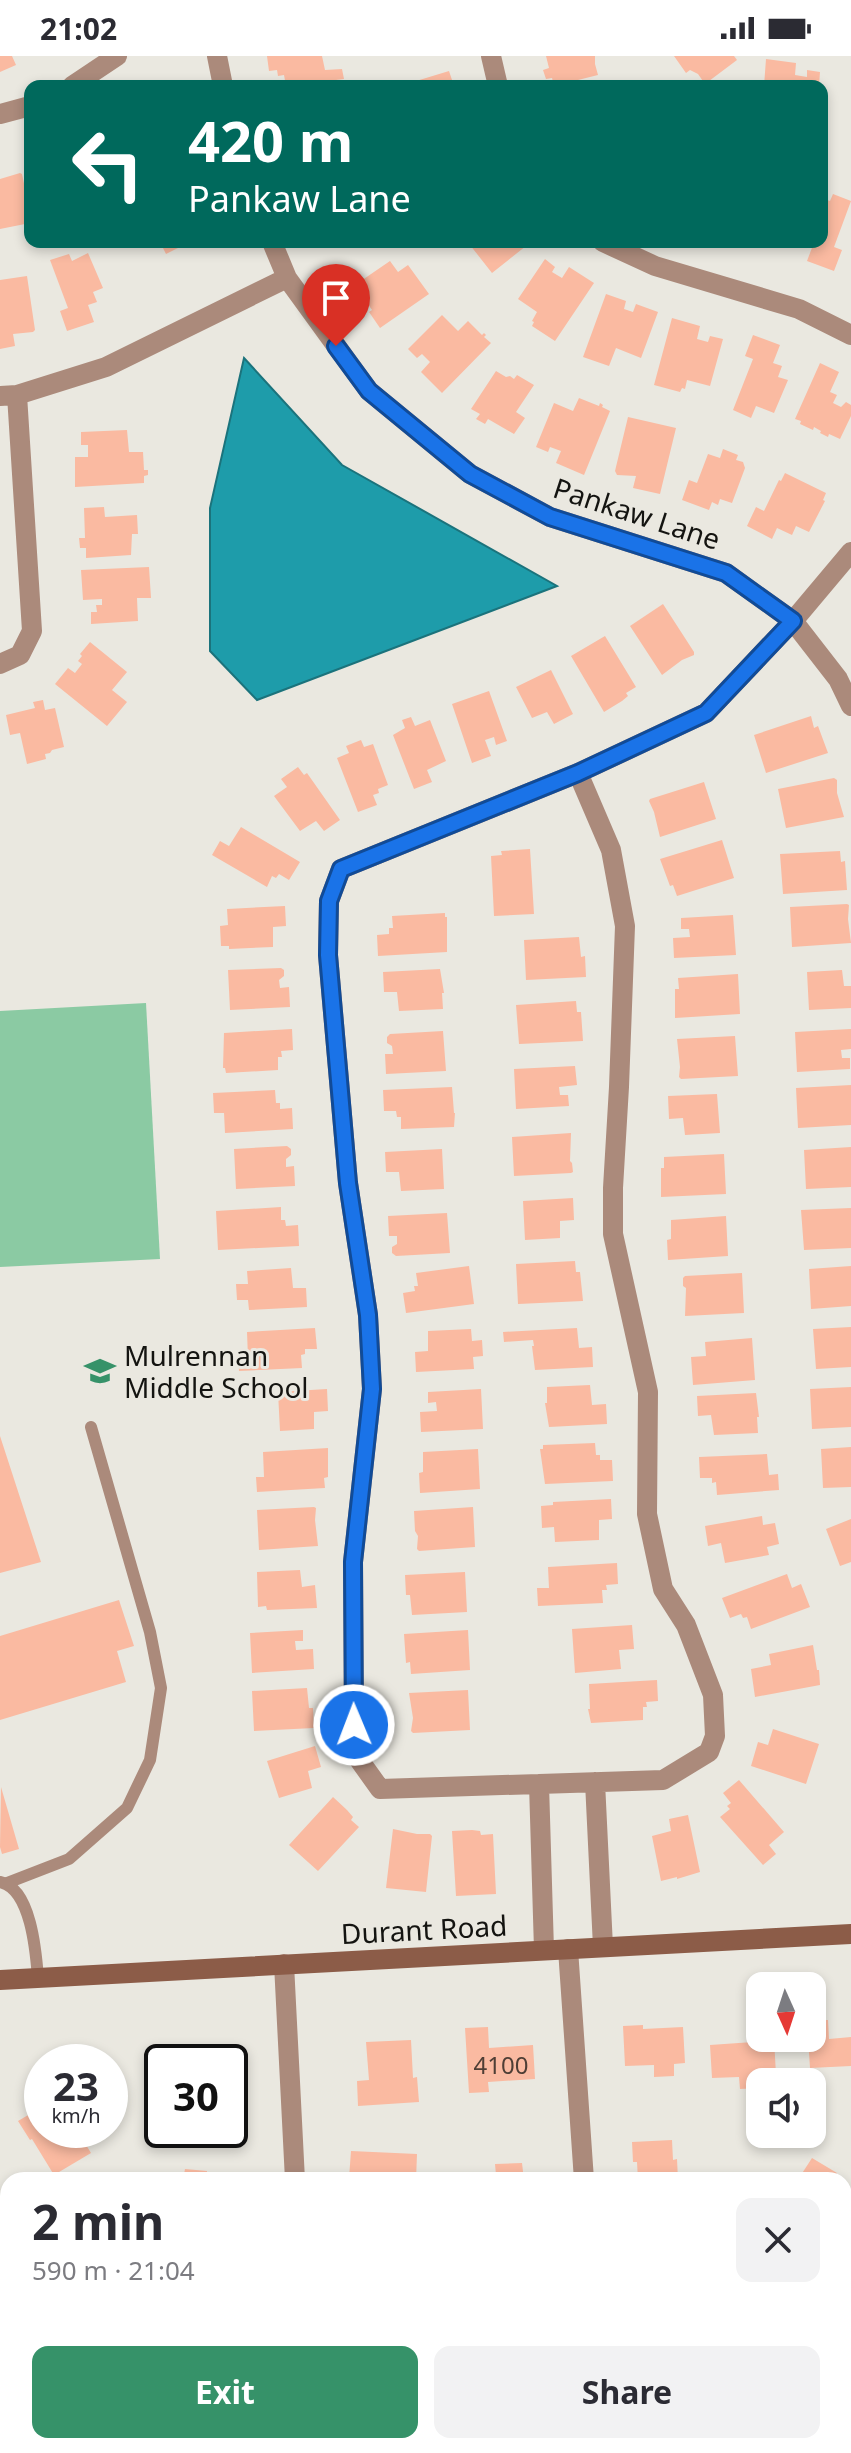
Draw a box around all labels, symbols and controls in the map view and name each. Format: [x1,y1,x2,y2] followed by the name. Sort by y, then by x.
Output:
[40,8,117,49] text: 21:02
[188,102,353,178] text: 420 m
[56,112,160,216] icon: left
[188,174,411,223] text: Pankaw Lane
[302,264,370,346] pin
[314,276,358,320] icon: arrive
[549,468,725,558] street label: Pankaw Lane
[124,1336,309,1406] place label: Mulrennan Middle School
[83,1354,117,1388] school or university icon: Mulrennan Middle School
[312,1683,396,1767] position arrow
[340,1906,508,1952] street label: Durant Road
[746,1972,826,2052] north arrow
[746,1972,826,2148] map controls
[144,2044,248,2148] speed limit sign: 30
[474,2048,528,2081] house number: 4100
[53,2058,99,2113] text: 23
[746,2068,826,2148] button: sound
[51,2102,101,2129] text: km/h
[32,2189,164,2254] text: 2 min
[736,2198,820,2282] button: close
[32,2252,195,2288] text: 590 m · 21:04
[32,2346,418,2438] button: Exit
[434,2346,820,2438] button: Share

